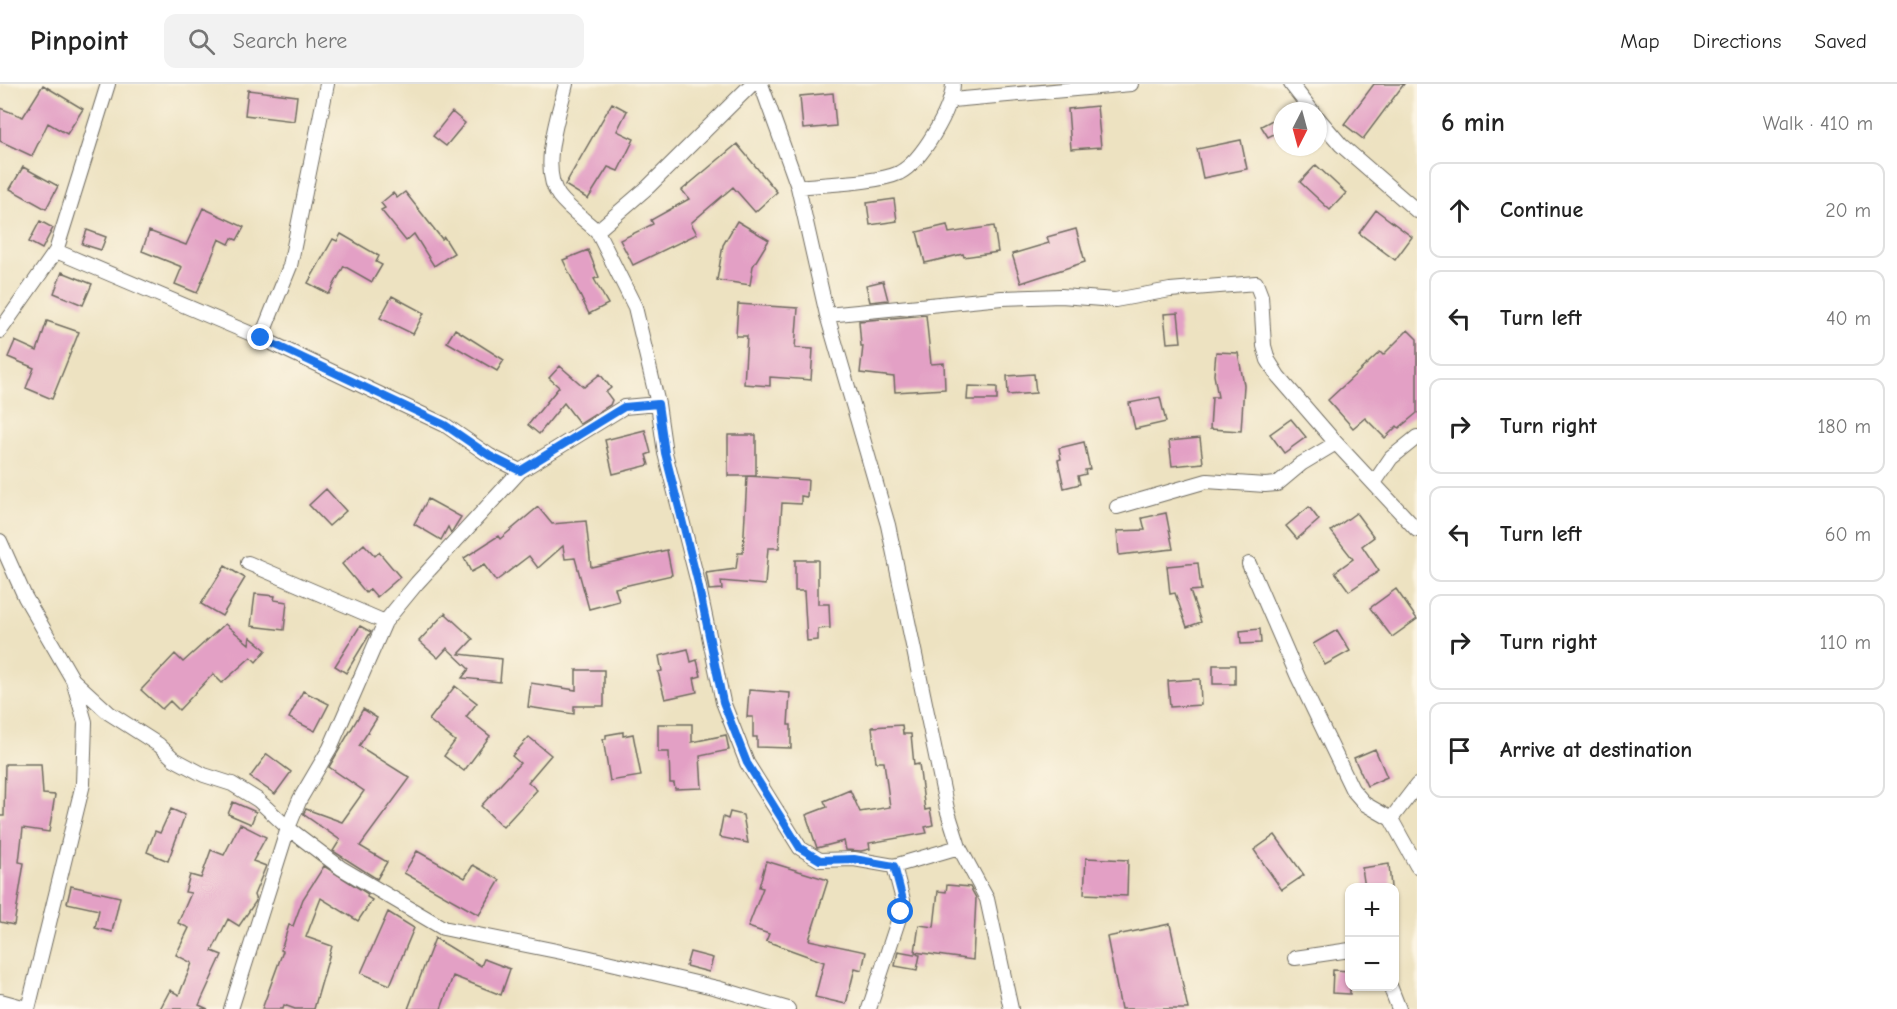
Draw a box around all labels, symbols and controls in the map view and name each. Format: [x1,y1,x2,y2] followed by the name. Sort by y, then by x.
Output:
[164,14,584,68] search box
[30,25,128,57] text: Pinpoint
[185,25,218,58] icon: search
[233,28,347,54] text: Search here
[1620,29,1660,53] text: Map
[1693,29,1782,53] text: Directions
[1815,29,1867,53] text: Saved
[1273,102,1327,156] north arrow
[1441,108,1505,138] text: 6 min
[1763,112,1873,135] text: Walk · 410 m
[1443,194,1476,227] icon: ahead
[1500,197,1583,223] text: Continue
[1825,199,1871,222] text: 20 m
[1443,302,1476,335] icon: left
[1500,305,1582,331] text: Turn left
[1826,307,1871,330] text: 40 m
[247,324,273,350] route end
[1443,410,1476,443] icon: right
[1500,413,1597,439] text: Turn right
[1817,415,1871,438] text: 180 m
[1443,518,1476,551] icon: left
[1500,521,1582,547] text: Turn left
[1825,523,1871,546] text: 60 m
[1443,626,1476,659] icon: right
[1500,629,1597,655] text: Turn right
[1820,631,1871,654] text: 110 m
[1443,734,1476,767] icon: arrive
[1500,737,1692,763] text: Arrive at destination
[1345,883,1399,991] map controls
[1345,883,1399,937] button: +
[887,898,913,924] route start
[1345,937,1399,991] button: −

